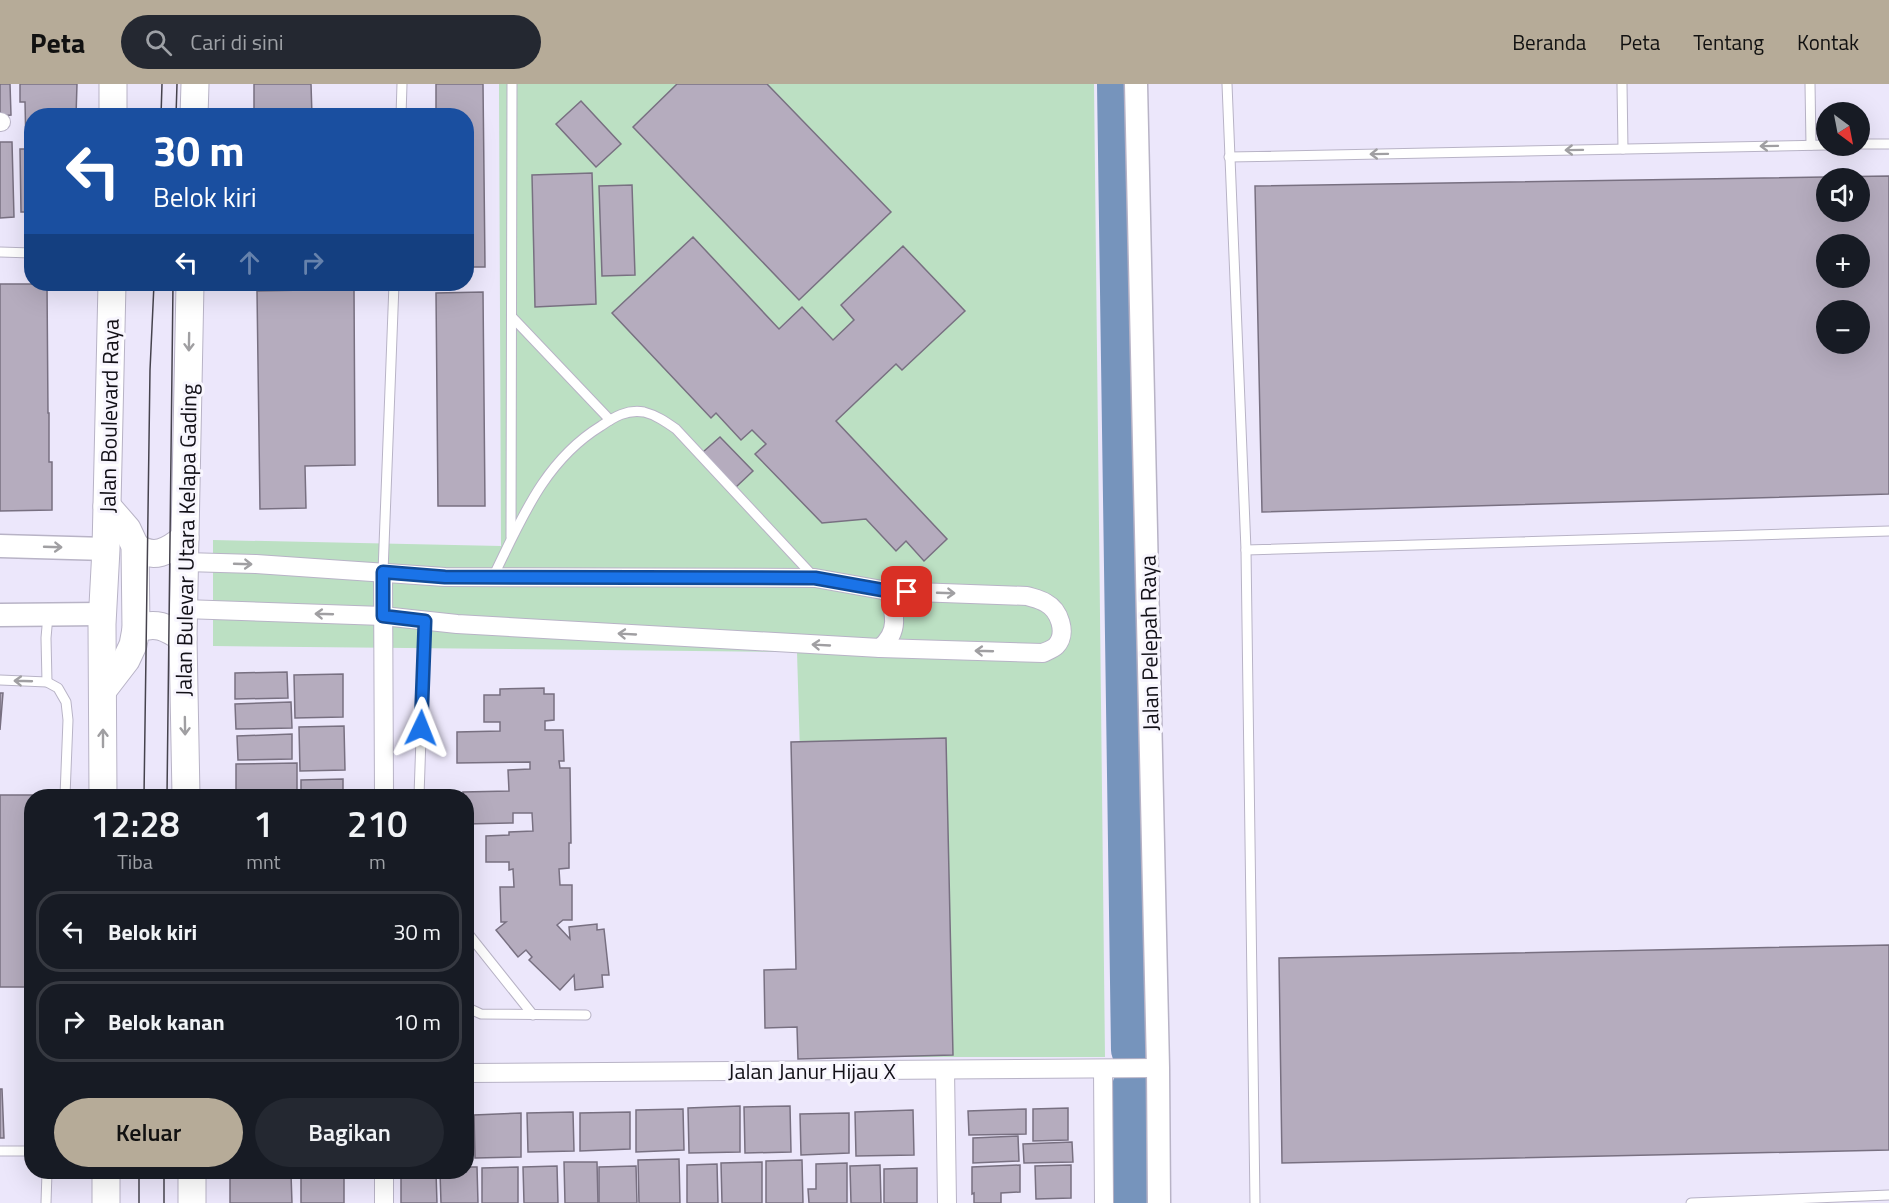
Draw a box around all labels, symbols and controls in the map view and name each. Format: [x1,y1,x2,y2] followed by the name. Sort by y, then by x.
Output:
[121,15,541,69] search box
[30,21,85,64] text: Peta
[190,25,284,59] text: Cari di sini
[142,26,175,59] icon: search
[1512,26,1586,58] text: Beranda
[1619,26,1660,58] text: Peta
[1693,26,1764,58] text: Tentang
[1797,26,1859,58] text: Kontak
[1816,102,1870,156] north arrow
[1816,102,1870,354] map controls
[153,118,245,182] text: 30 m
[54,132,132,210] icon: left
[1759,140,1779,152] one-way arrow
[1564,145,1584,156] one-way arrow
[1369,149,1389,160] one-way arrow
[1816,168,1870,222] button: sound
[153,176,257,217] text: Belok kiri
[1816,234,1870,288] button: +
[170,246,203,279] icon: left
[233,246,266,279] icon: ahead
[296,246,329,279] icon: right
[1816,300,1870,354] button: −
[90,319,128,513] street label: Jalan Boulevard Raya
[183,331,195,351] one-way arrow
[166,383,206,697] street label: Jalan Bulevar Utara Kelapa Gading
[43,542,63,553] one-way arrow
[1130,555,1168,731] street label: Jalan Pelepah Raya
[233,558,253,570] one-way arrow
[881,566,932,617] pin
[890,575,923,608] icon: arrive
[936,587,956,599] one-way arrow
[315,609,335,620] one-way arrow
[617,628,637,639] one-way arrow
[812,639,832,650] one-way arrow
[975,645,995,657] one-way arrow
[14,675,34,686] one-way arrow
[389,696,453,760] position arrow
[179,715,190,735] one-way arrow
[97,729,109,749] one-way arrow
[90,796,180,851] text: 12:28
[253,796,273,851] text: 1
[347,796,408,851] text: 210
[117,846,153,877] text: Tiba
[246,846,281,877] text: mnt
[369,846,386,877] text: m
[57,915,90,948] icon: left
[108,915,197,949] text: Belok kiri
[393,915,441,949] text: 30 m
[57,1005,90,1038] icon: right
[108,1005,225,1039] text: Belok kanan
[393,1005,441,1039] text: 10 m
[728,1054,896,1088] street label: Jalan Janur Hijau X
[54,1098,243,1167] button: Keluar
[255,1098,444,1167] button: Bagikan

